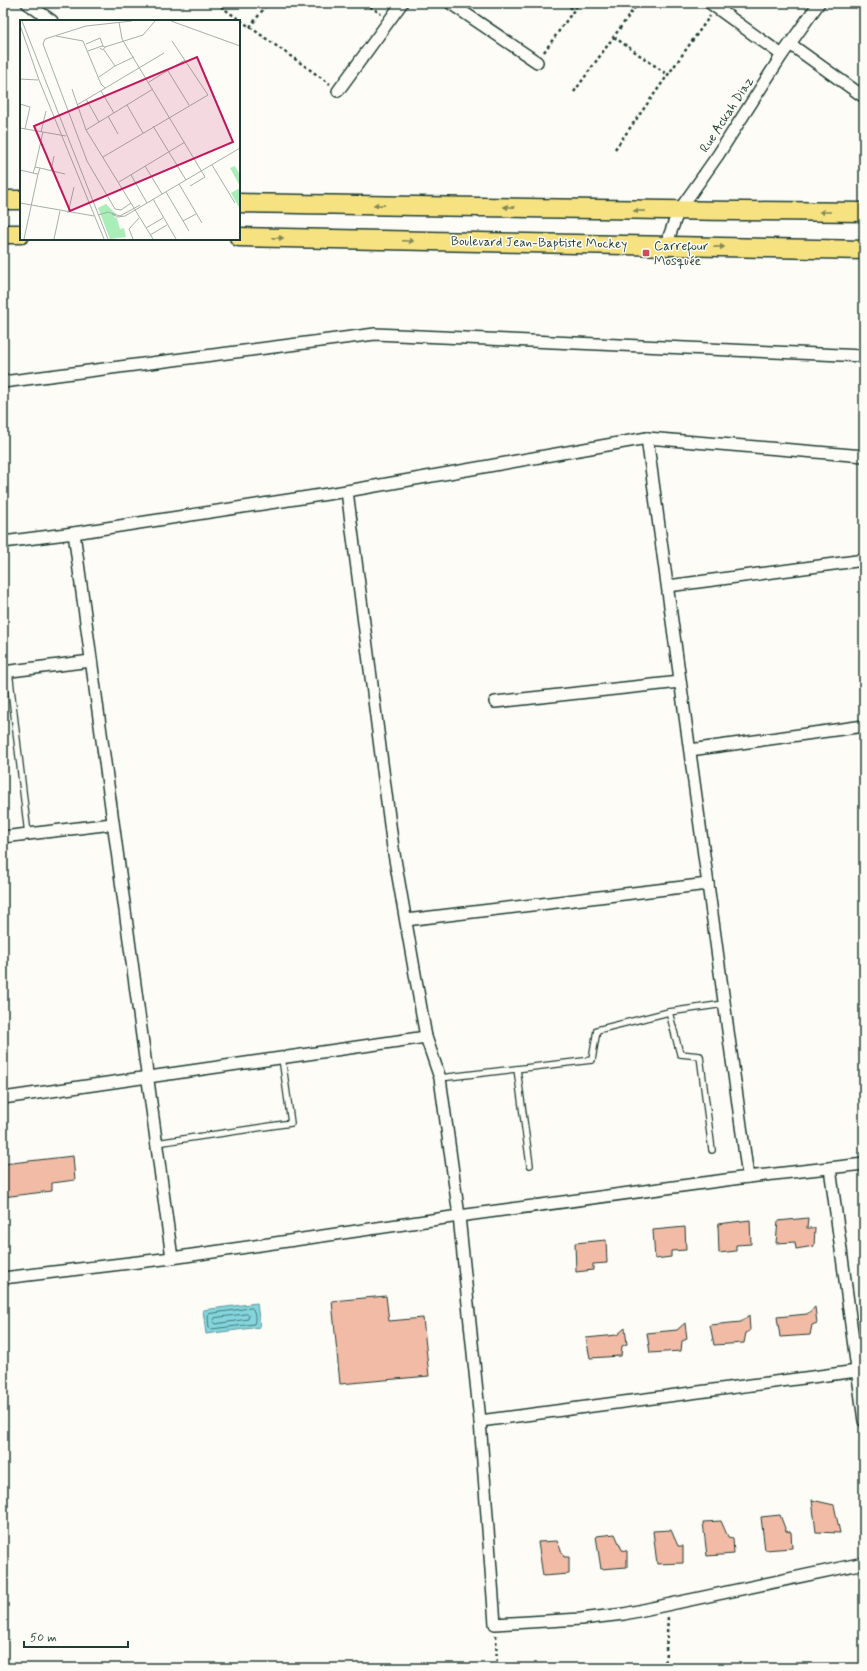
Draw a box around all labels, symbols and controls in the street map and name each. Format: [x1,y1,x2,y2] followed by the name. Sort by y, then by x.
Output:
[20,20,240,240] inset map
[696,74,758,156] street label: Rue Ackah Diaz
[372,202,385,208] one-way arrow
[502,204,515,210] one-way arrow
[633,207,645,214] one-way arrow
[818,209,831,215] one-way arrow
[451,233,627,253] street label: Boulevard Jean-Baptiste Mockey
[272,235,285,241] one-way arrow
[402,237,414,244] one-way arrow
[654,238,709,270] place label: Carrefour Mosquée
[713,243,725,250] one-way arrow
[641,248,651,258] marker: Carrefour Mosquée
[24,1623,128,1649] scale bar
[30,1630,57,1646] text: 50 m

